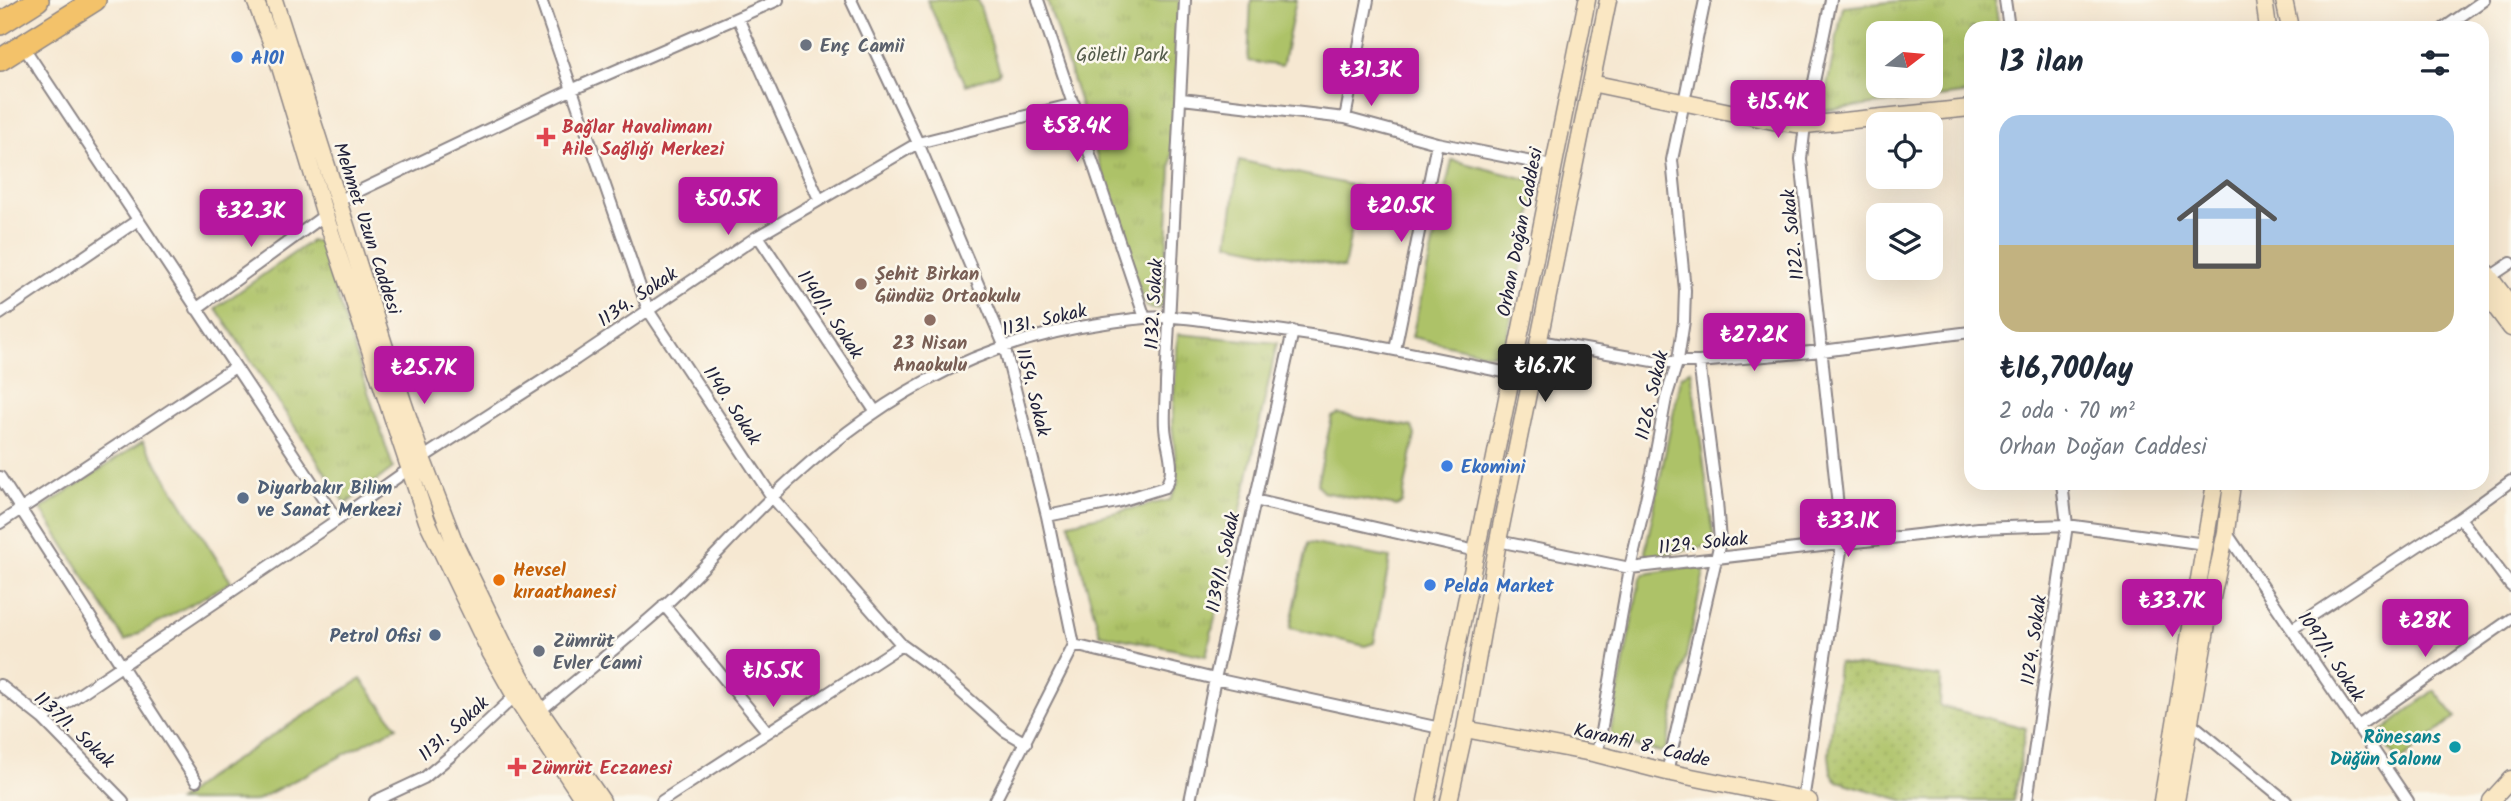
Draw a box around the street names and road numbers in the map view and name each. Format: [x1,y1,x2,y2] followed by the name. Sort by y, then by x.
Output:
[324,139,409,320] street label: Mehmet Uzun Caddesi
[1490,144,1552,320] street label: Orhan Doğan Caddesi
[1774,188,1814,282] street label: 1122. Sokak
[1138,258,1172,351] street label: 1132. Sokak
[592,260,684,335] street label: 1134. Sokak
[788,264,870,366] street label: 1140/1. Sokak
[999,297,1090,345] street label: 1131. Sokak
[1007,345,1058,440] street label: 1154. Sokak
[1628,348,1678,443] street label: 1126. Sokak
[694,360,768,452] street label: 1140. Sokak
[1199,509,1249,616] street label: 1139/1. Sokak
[1657,524,1750,564] street label: 1129. Sokak
[2014,593,2056,687] street label: 1124. Sokak
[2289,606,2372,709] street label: 1097/1. Sokak
[26,685,121,776] street label: 1137/1. Sokak
[412,689,497,770] street label: 1131. Sokak
[1570,716,1713,776] street label: Karanfil 8. Cadde

